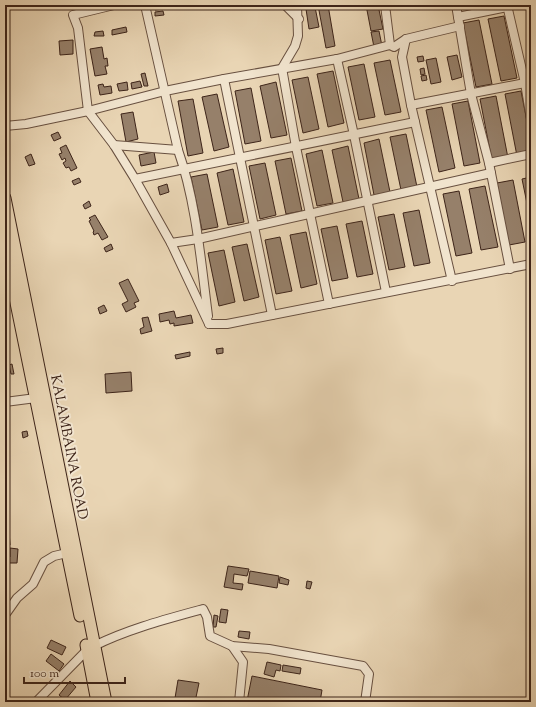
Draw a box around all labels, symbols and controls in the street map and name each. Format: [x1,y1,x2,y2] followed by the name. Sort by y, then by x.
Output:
[44,373,92,522] street label: KALAMBAINA ROAD
[24,659,125,685] scale bar
[30,665,59,683] text: 100 m

